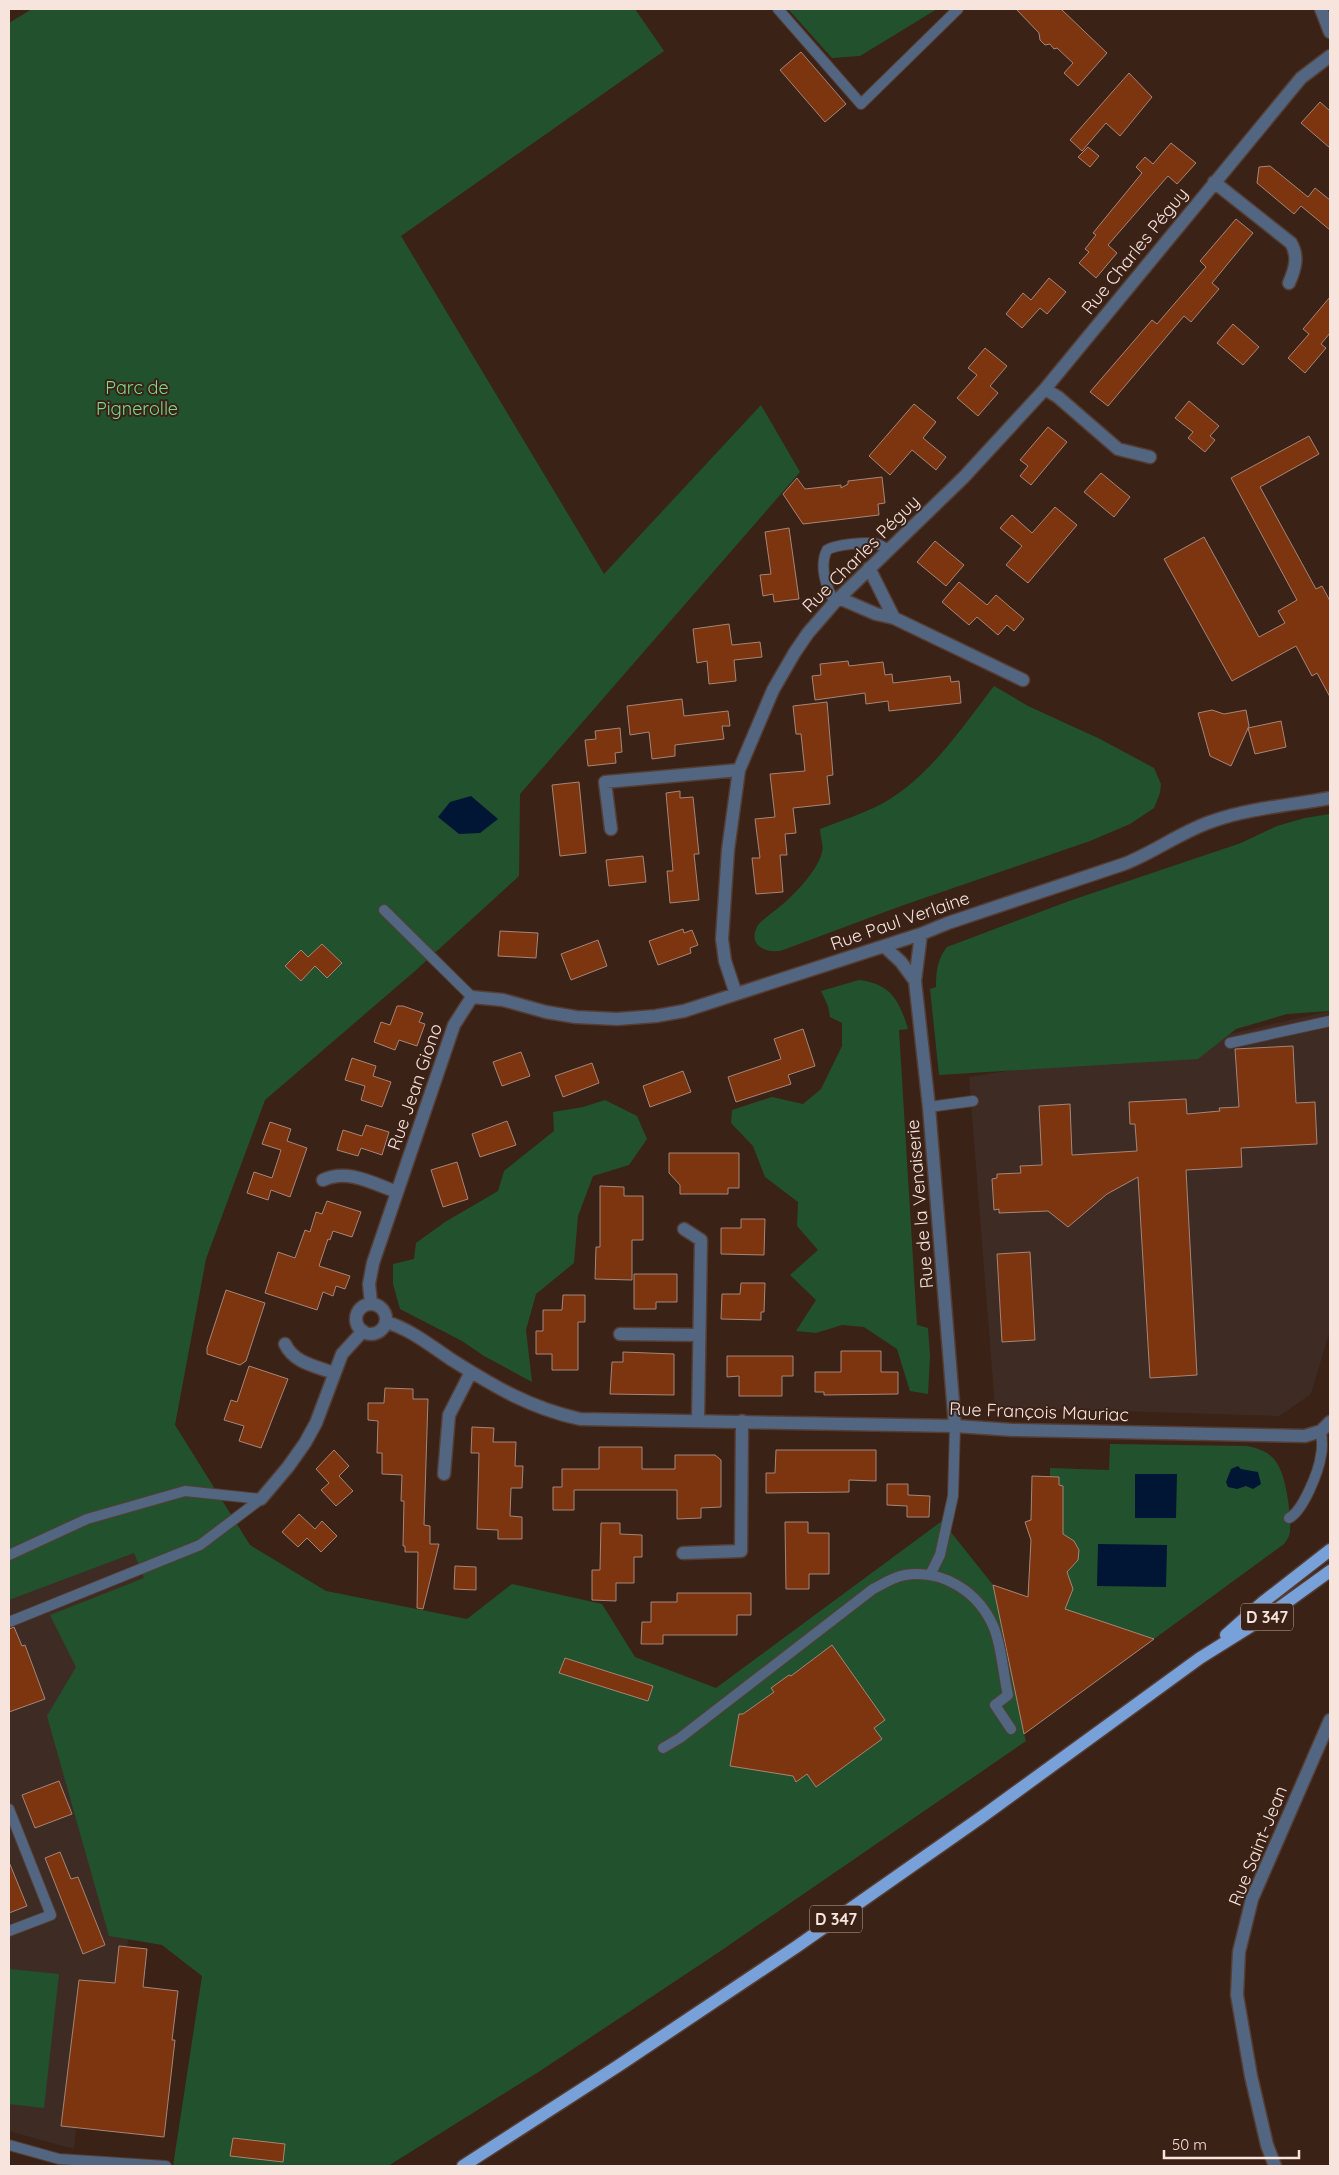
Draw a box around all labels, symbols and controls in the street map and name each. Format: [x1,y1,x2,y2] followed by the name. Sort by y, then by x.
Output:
[1076,183,1193,319] street label: Rue Charles Péguy
[96,376,178,420] park label: Parc de Pignerolle
[797,490,924,617] street label: Rue Charles Péguy
[827,886,973,955] street label: Rue Paul Verlaine
[382,1020,447,1153] street label: Rue Jean Giono
[901,1119,938,1290] street label: Rue de la Venaiserie
[949,1397,1129,1426] street label: Rue François Mauriac
[1241,1604,1293,1630] road number: D 347
[1223,1782,1292,1909] street label: Rue Saint-Jean
[810,1906,862,1932] road number: D 347
[1164,2128,1299,2160] scale bar
[1172,2135,1207,2154] text: 50 m

